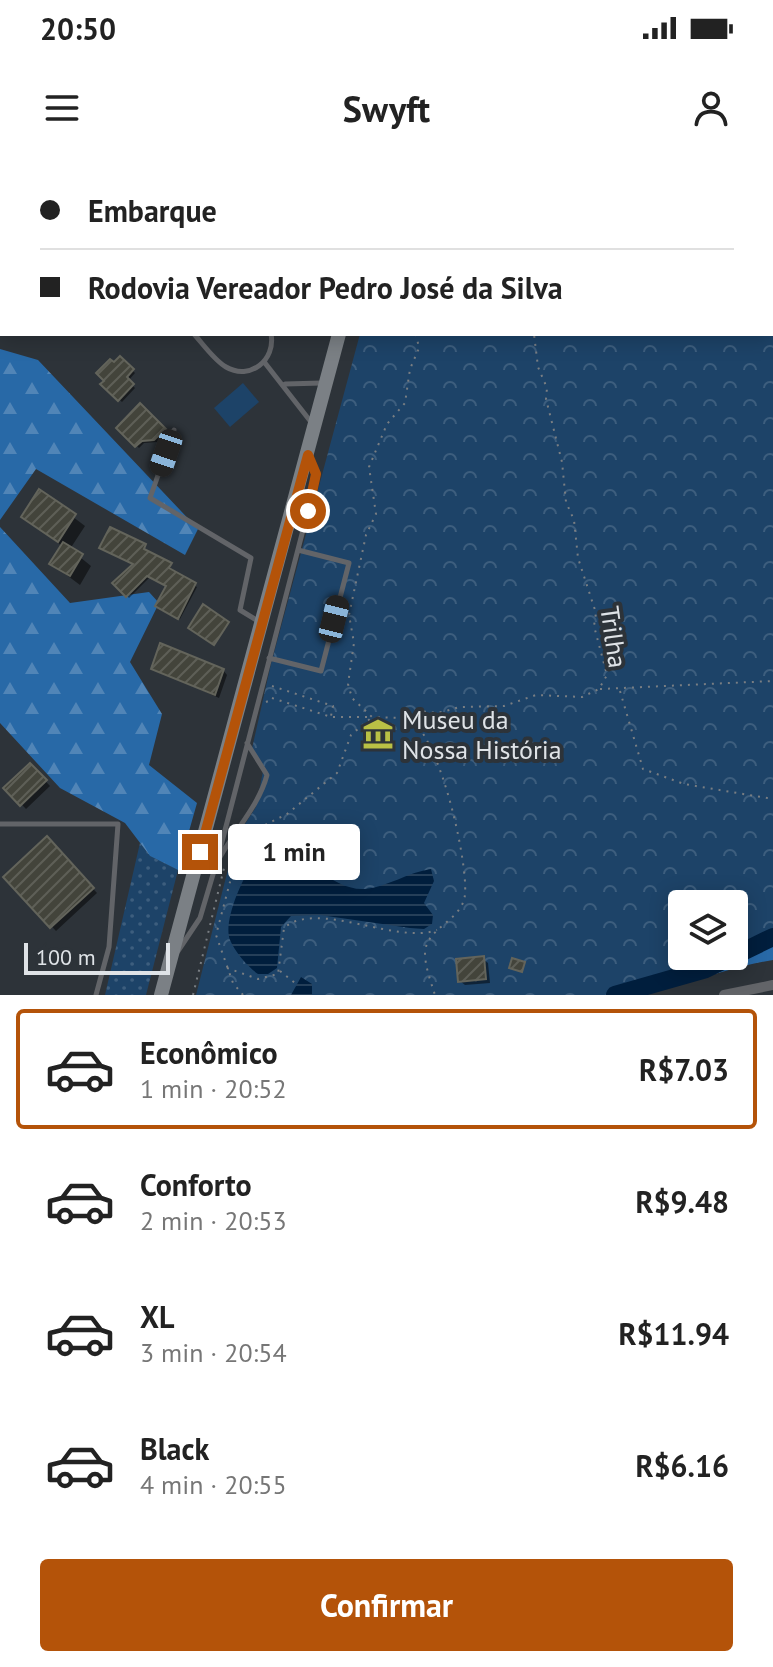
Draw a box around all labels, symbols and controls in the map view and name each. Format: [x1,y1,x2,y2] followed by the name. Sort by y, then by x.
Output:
[40,9,116,48] text: 20:50
[343,85,430,132] text: Swyft
[40,86,84,130] icon: menu
[689,86,733,130] icon: person
[88,191,217,230] text: Embarque
[88,268,563,307] text: Rodovia Vereador Pedro José da Silva
[147,426,185,480] car
[290,493,326,529] route start
[317,593,351,645] car
[593,604,635,670] street label: Trilha
[402,703,562,766] place label: Museu da Nossa História
[361,717,395,751] museum icon: Museu da Nossa História
[228,824,360,880] callout: 1 min
[182,834,218,870] route end
[262,835,326,868] text: 1 min
[668,890,748,970] map controls
[668,890,748,970] button: layers
[24,939,170,975] scale bar
[36,943,96,971] text: 100 m
[44,1033,116,1105] icon: car
[140,1033,278,1072] text: Econômico
[639,1050,729,1089] text: R$7.03
[140,1072,287,1105] text: 1 min · 20:52
[44,1165,116,1237] icon: car
[140,1165,252,1204] text: Conforto
[636,1182,729,1221] text: R$9.48
[140,1204,287,1237] text: 2 min · 20:53
[44,1297,116,1369] icon: car
[140,1297,174,1336] text: XL
[619,1314,729,1353] text: R$11.94
[140,1336,287,1369] text: 3 min · 20:54
[44,1429,116,1501] icon: car
[140,1429,209,1468] text: Black
[636,1446,729,1485] text: R$6.16
[140,1468,287,1501] text: 4 min · 20:55
[40,1559,733,1651] button: Confirmar

